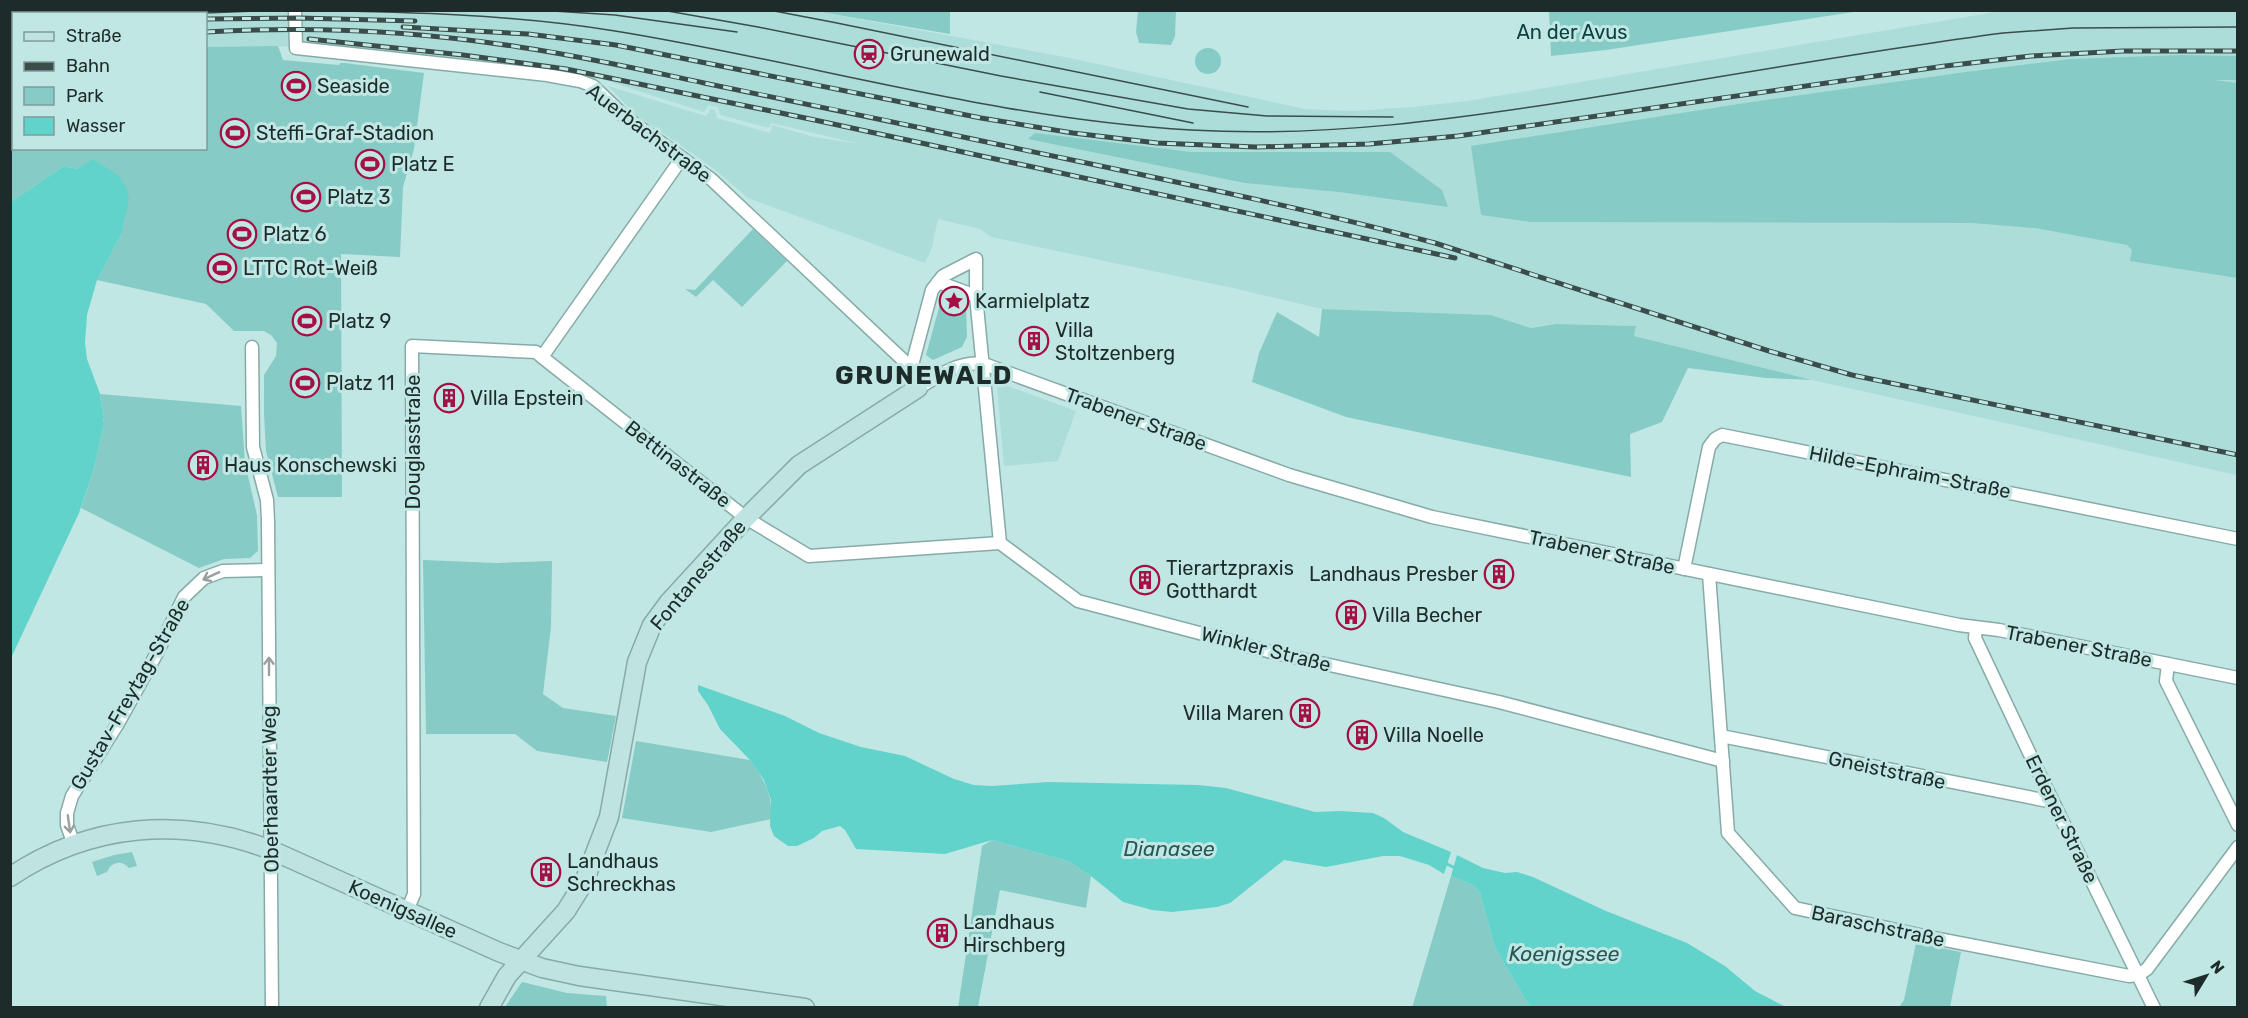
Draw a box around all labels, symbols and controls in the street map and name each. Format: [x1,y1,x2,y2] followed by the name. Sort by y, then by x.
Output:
[12,12,207,150] legend
[1516,20,1628,44] park label: An der Avus
[66,25,122,47] text: Straße
[853,38,885,70] station icon: Grunewald
[890,42,990,66] place label: Grunewald
[66,55,110,77] text: Bahn
[280,70,312,102] sports icon: Seaside
[317,74,390,98] place label: Seaside
[582,78,716,188] street label: Auerbachstraße
[66,85,104,107] text: Park
[66,115,125,137] text: Wasser
[219,117,251,149] sports icon: Steffi-Graf-Stadion
[256,121,434,145] place label: Steffi-Graf-Stadion
[354,148,386,180] sports icon: Platz E
[391,152,455,176] place label: Platz E
[290,181,322,213] sports icon: Platz 3
[327,185,391,209] place label: Platz 3
[226,218,258,250] sports icon: Platz 6
[263,222,327,246] place label: Platz 6
[206,252,238,284] sports icon: LTTC Rot-Weiß
[243,256,378,280] place label: LTTC Rot-Weiß
[938,285,970,317] place icon: Karmielplatz
[975,289,1090,313] place label: Karmielplatz
[291,305,323,337] sports icon: Platz 9
[328,309,391,333] place label: Platz 9
[1055,318,1175,365] place label: Villa Stoltzenberg
[1018,325,1050,357] building icon: Villa Stoltzenberg
[835,360,1013,391] district label: GRUNEWALD
[289,367,321,399] sports icon: Platz 11
[326,371,395,395] place label: Platz 11
[401,375,425,509] street label: Douglasstraße
[433,382,465,414] building icon: Villa Epstein
[1062,382,1210,456] street label: Trabener Straße
[470,386,584,410] place label: Villa Epstein
[620,415,736,513] street label: Bettinastraße
[1807,441,2013,503] street label: Hilde-Ephraim-Straße
[187,449,219,481] building icon: Haus Konschewski
[224,453,397,477] place label: Haus Konschewski
[645,515,751,635] street label: Fontanestraße
[1527,525,1677,579] street label: Trabener Straße
[1166,556,1294,603] place label: Tierartzpraxis Gotthardt
[1483,558,1515,590] building icon: Landhaus Presber
[1309,562,1478,586] place label: Landhaus Presber
[1129,564,1161,596] building icon: Tierartzpraxis Gotthardt
[203,570,221,582] one-way arrow
[65,594,195,794] street label: Gustav-Freytag-Straße
[1335,599,1367,631] building icon: Villa Becher
[1372,603,1483,627] place label: Villa Becher
[2004,620,2154,672] street label: Trabener Straße
[1199,621,1333,677] street label: Winkler Straße
[263,656,275,676] one-way arrow
[1289,697,1321,729] building icon: Villa Maren
[1183,701,1284,725] place label: Villa Maren
[257,705,283,873] street label: Oberhaardter Weg
[1346,719,1378,751] building icon: Villa Noelle
[1383,723,1484,747] place label: Villa Noelle
[1826,746,1948,794] street label: Gneiststraße
[2021,751,2103,887] street label: Erdener Straße
[63,814,74,833] one-way arrow
[1123,836,1215,861] water label: Dianasee
[567,849,676,896] place label: Landhaus Schreckhas
[530,856,562,888] building icon: Landhaus Schreckhas
[345,874,461,944] street label: Koenigsallee
[1809,900,1947,952] street label: Baraschstraße
[963,910,1066,957] place label: Landhaus Hirschberg
[926,917,958,949] building icon: Landhaus Hirschberg
[1509,941,1620,966] water label: Koenigssee
[2176,946,2236,1006] north arrow
[2206,957,2228,977] text: N

